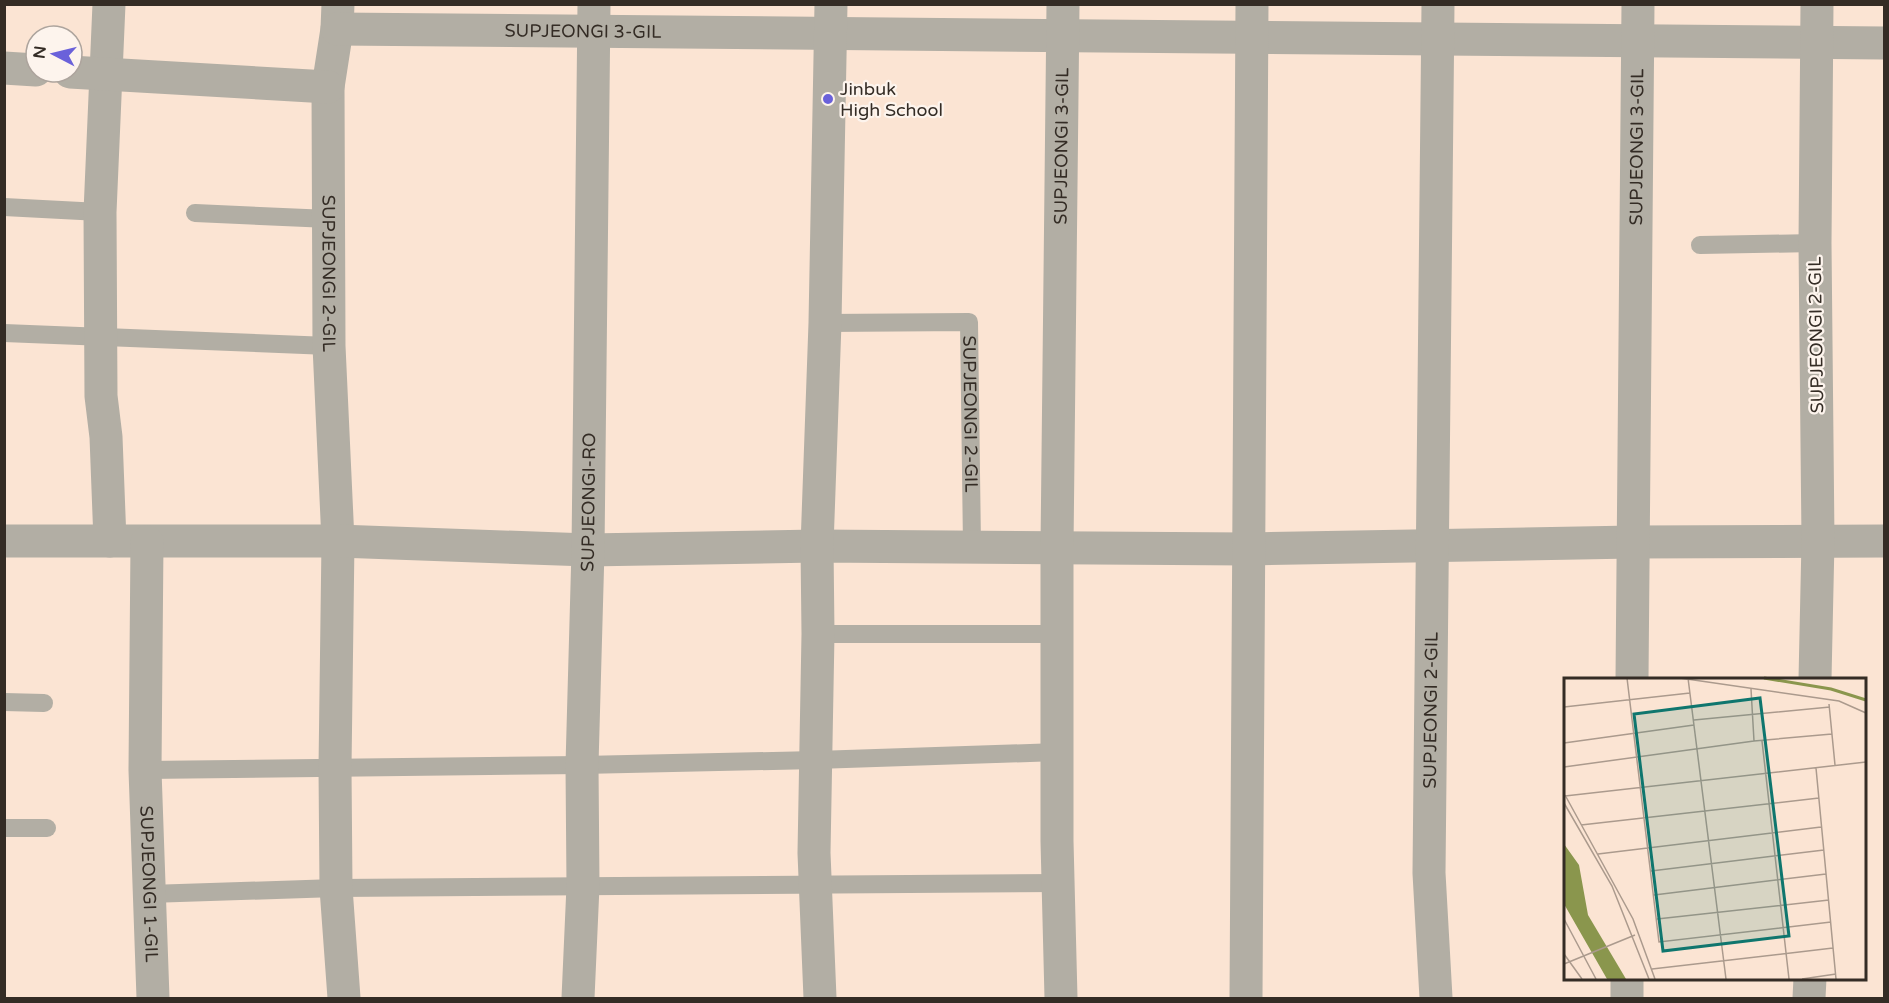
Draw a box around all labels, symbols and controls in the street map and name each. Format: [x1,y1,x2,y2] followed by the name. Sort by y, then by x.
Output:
[504,20,662,43] street label: SUPJEONGI 3-GIL
[24,24,84,84] north arrow
[29,45,51,60] text: N
[1050,67,1073,225] street label: SUPJEONGI 3-GIL
[1625,68,1648,226] street label: SUPJEONGI 3-GIL
[840,78,943,121] place label: Jinbuk High School
[821,92,835,106] marker: Jinbuk High School
[317,195,340,353] street label: SUPJEONGI 2-GIL
[1804,256,1828,414] street label: SUPJEONGI 2-GIL
[958,335,982,493] street label: SUPJEONGI 2-GIL
[576,432,600,572] street label: SUPJEONGI-RO
[1419,631,1443,789] street label: SUPJEONGI 2-GIL
[1564,678,1865,979] inset map
[135,805,163,963] street label: SUPJEONGI 1-GIL

